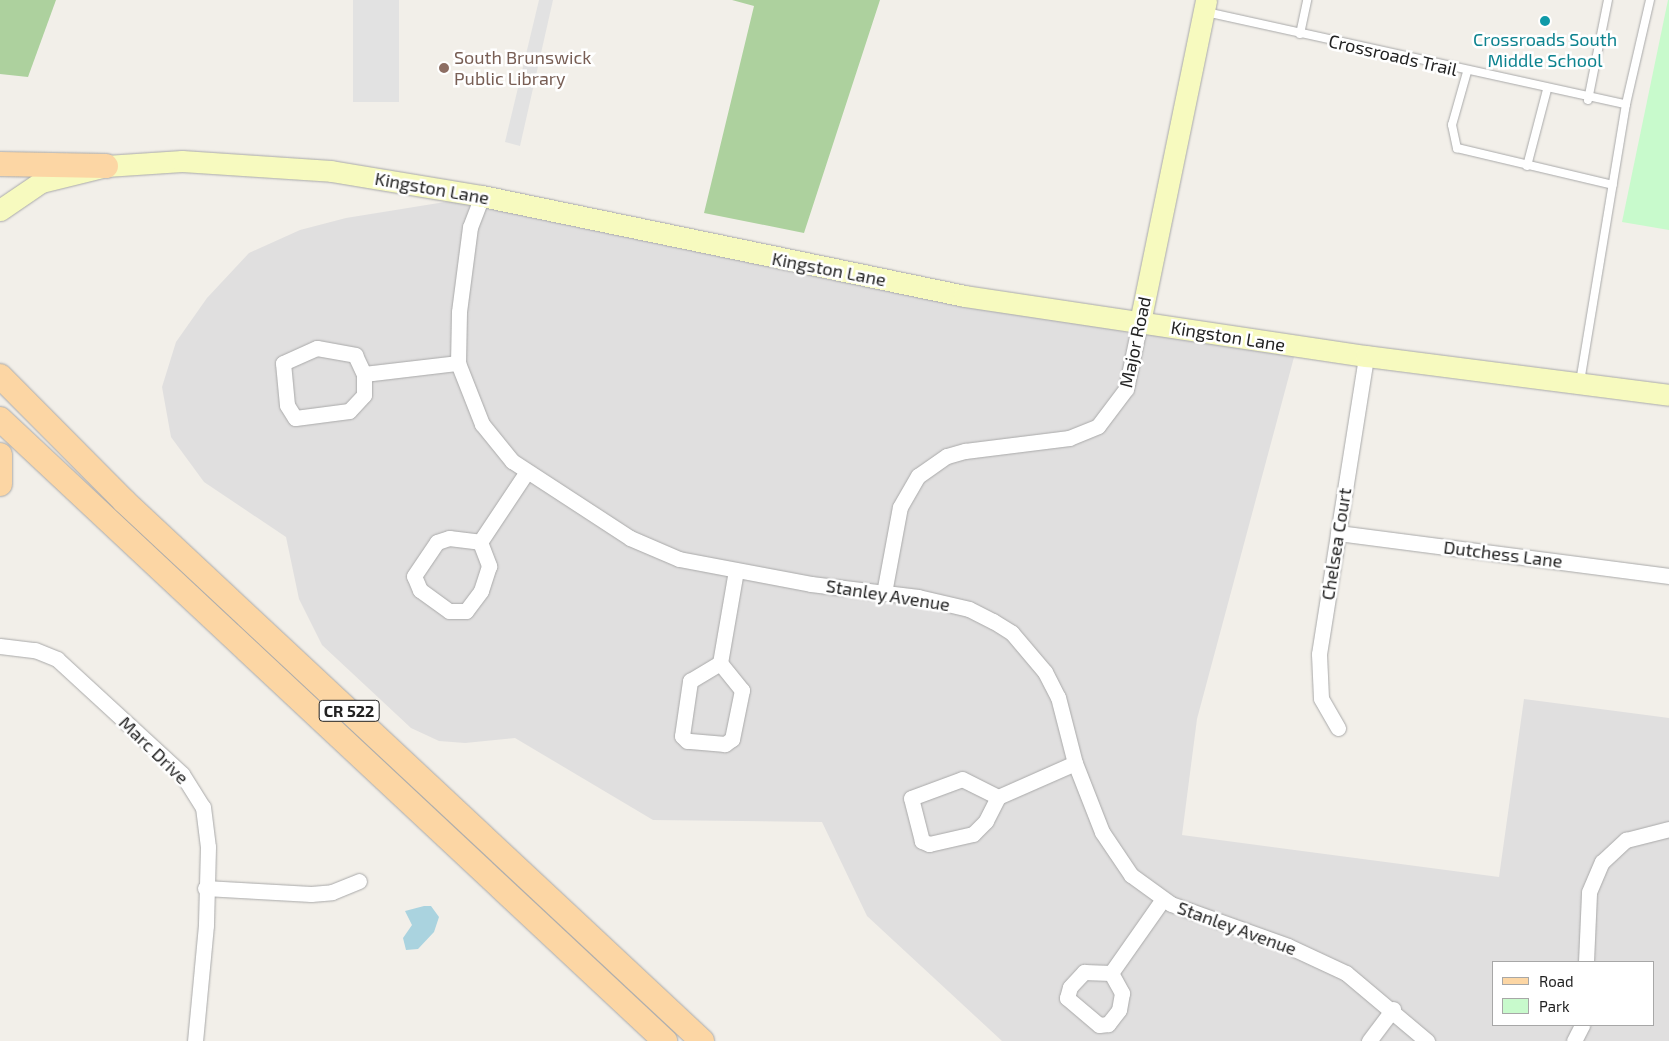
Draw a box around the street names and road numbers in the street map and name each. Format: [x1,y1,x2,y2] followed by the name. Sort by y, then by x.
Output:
[1326,30,1460,80] street label: Crossroads Trail
[373,167,491,209] street label: Kingston Lane
[770,247,888,291] street label: Kingston Lane
[1115,294,1155,390] street label: Major Road
[1169,316,1287,356] street label: Kingston Lane
[1316,486,1356,602] street label: Chelsea Court
[1442,536,1564,572] street label: Dutchess Lane
[824,574,952,616] street label: Stanley Avenue
[318,698,380,724] road number: CR 522
[115,712,193,788] street label: Marc Drive
[1174,896,1300,960] street label: Stanley Avenue

